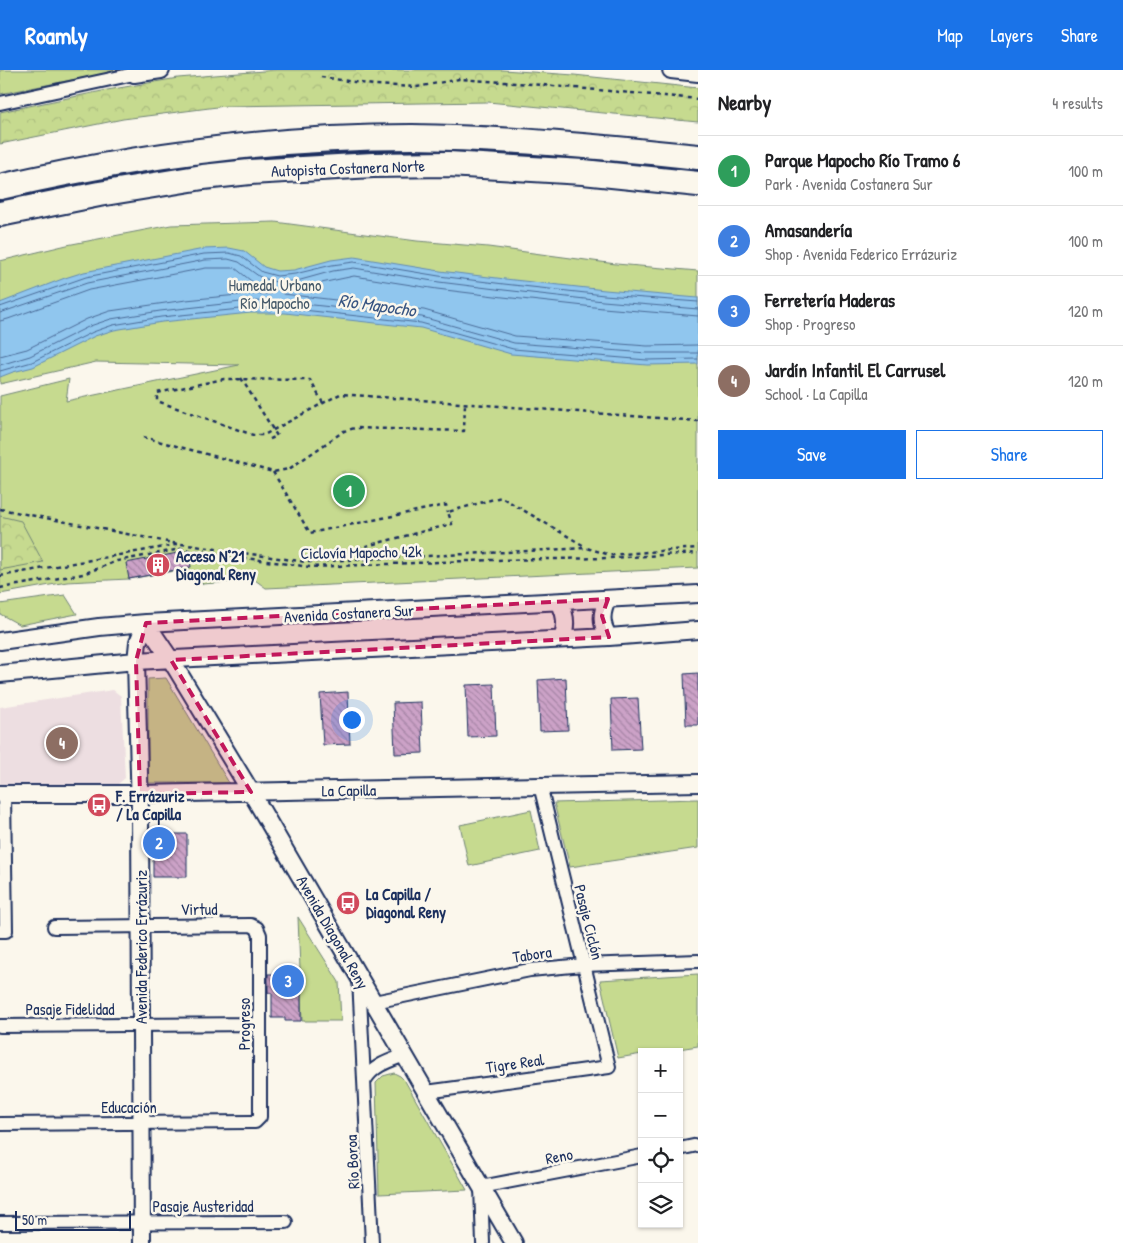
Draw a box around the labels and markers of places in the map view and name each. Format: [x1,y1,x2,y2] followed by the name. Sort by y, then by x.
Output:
[333,472,365,510] pin: 1
[176,545,256,586] place label: Acceso N°21 Diagonal Reny
[145,552,171,578] building icon: Acceso N°21 Diagonal Reny
[46,724,78,762] pin: 4
[115,785,185,826] place label: F. Errázuriz / La Capilla
[86,792,112,818] bus stop icon: F. Errázuriz / La Capilla
[143,824,175,862] pin: 2
[366,883,446,924] place label: La Capilla / Diagonal Reny
[335,890,361,916] bus stop icon: La Capilla / Diagonal Reny
[272,962,304,1000] pin: 3

